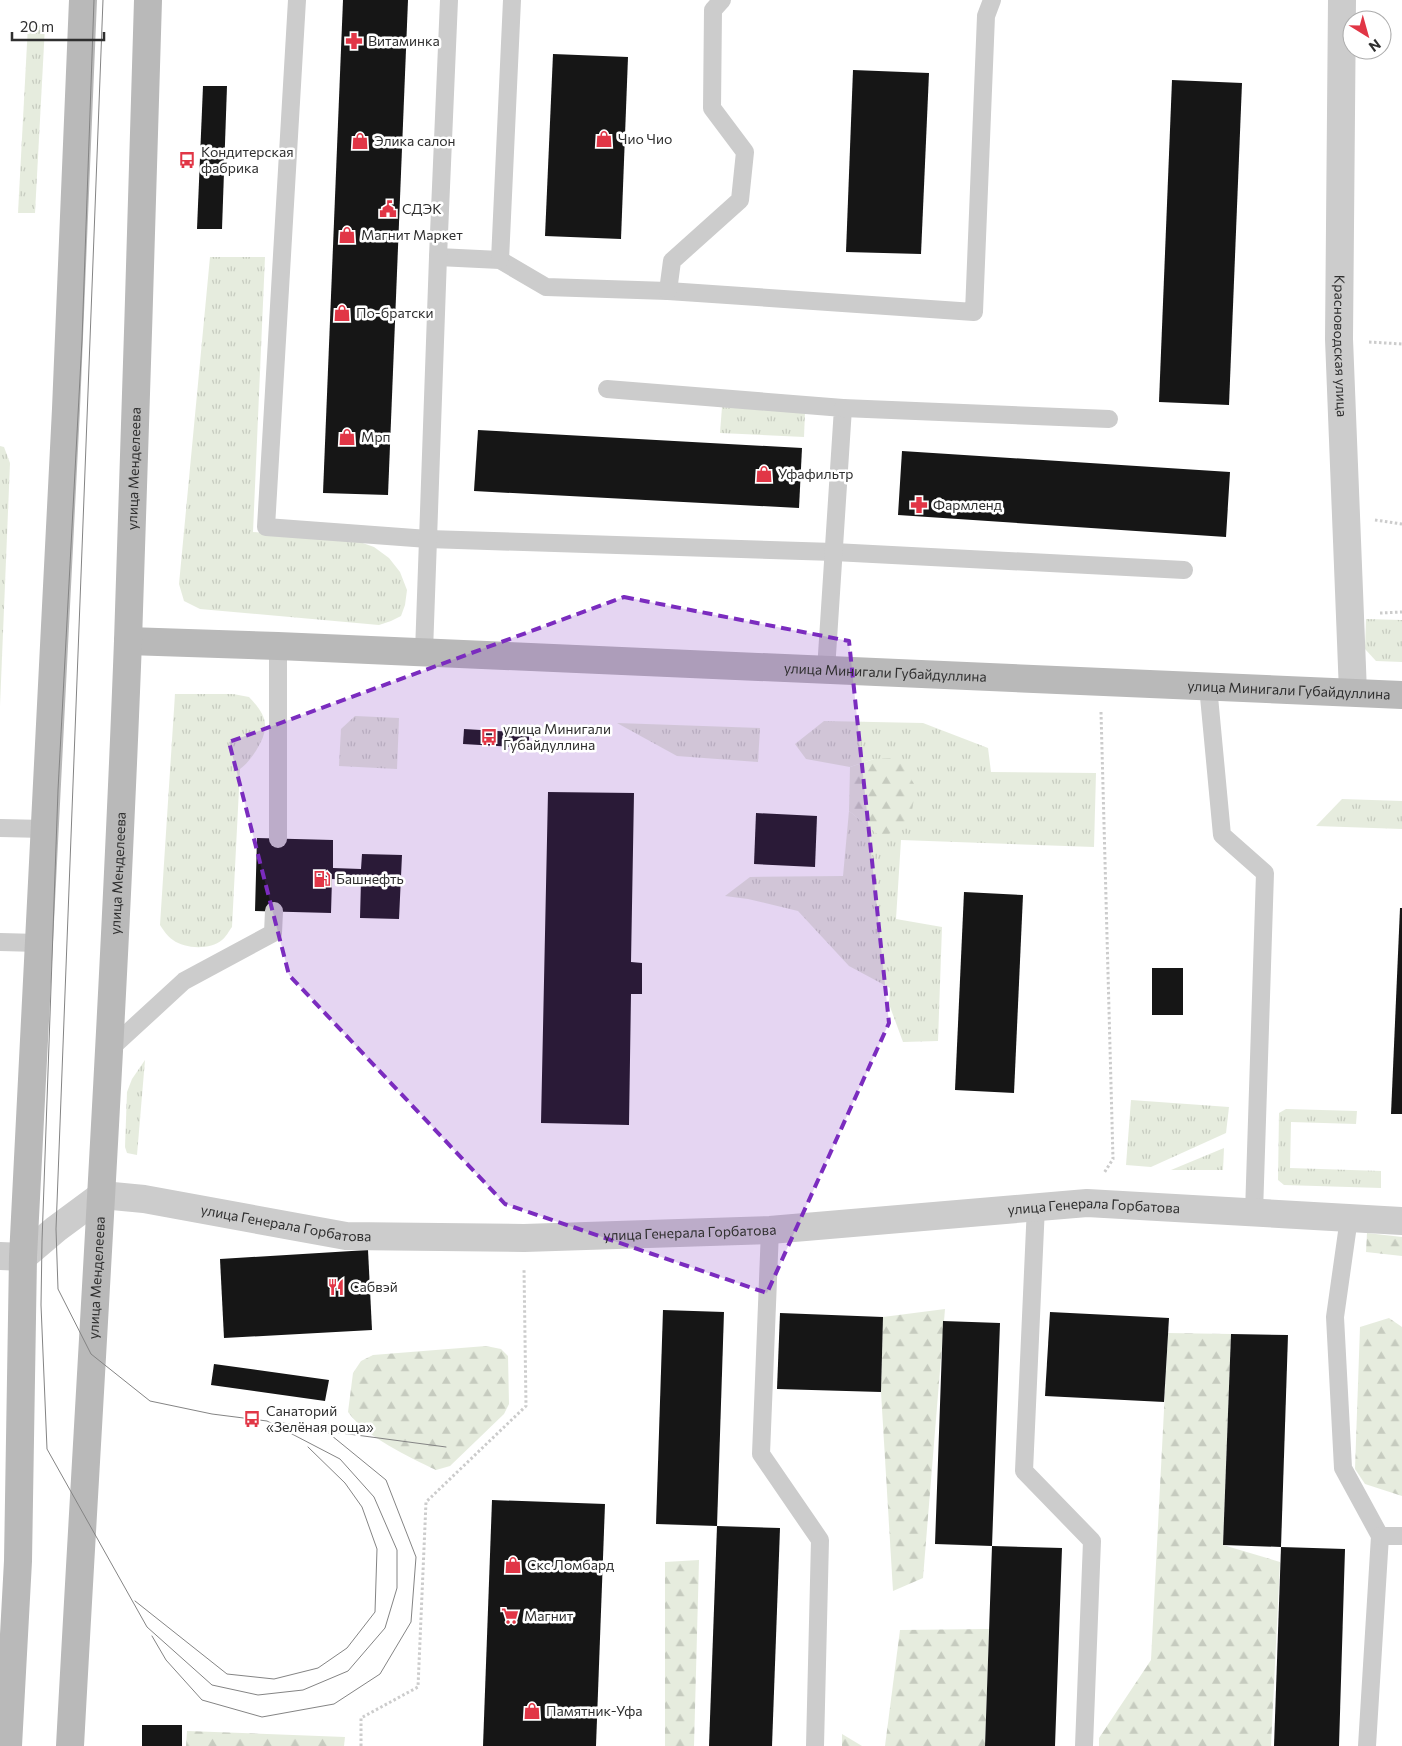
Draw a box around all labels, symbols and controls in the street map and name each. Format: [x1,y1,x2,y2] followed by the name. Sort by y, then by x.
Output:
[12,10,105,42] scale bar
[1342,10,1392,60] north arrow
[20,17,54,35] text: 20 m
[344,31,364,51] pharmacy icon: Витаминка
[368,32,440,49] place label: Витаминка
[1366,36,1384,56] text: N
[594,129,614,149] shop icon: Чио Чио
[618,130,672,147] place label: Чио Чио
[350,131,370,151] shop icon: Элика салон
[374,132,456,149] place label: Элика салон
[201,143,294,176] place label: Кондитерская фабрика
[177,150,197,170] bus stop icon: Кондитерская фабрика
[378,199,398,219] public building icon: СДЭК
[402,200,442,217] place label: СДЭК
[337,225,357,245] shop icon: Магнит Маркет
[361,226,463,243] place label: Магнит Маркет
[1331,275,1351,417] street label: Красноводская улица
[332,303,352,323] shop icon: По-братски
[356,304,434,321] place label: По-братски
[123,407,144,530] street label: улица Менделеева
[337,427,357,447] shop icon: Мрп
[361,428,391,445] place label: Мрп
[754,464,774,484] shop icon: Уфафильтр
[778,465,853,482] place label: Уфафильтр
[909,495,929,515] pharmacy icon: Фармленд
[933,496,1002,513] place label: Фармленд
[784,659,987,685] street label: улица Минигали Губайдуллина
[1187,677,1391,702] street label: улица Минигали Губайдуллина
[503,720,611,753] place label: улица Минигали Губайдуллина
[479,727,499,747] bus stop icon: улица Минигали Губайдуллина
[106,811,129,935] street label: улица Менделеева
[312,869,332,889] fuel station icon: Башнефть
[336,870,404,887] place label: Башнефть
[1007,1194,1180,1218] street label: улица Генерала Горбатова
[199,1201,371,1244] street label: улица Генерала Горбатова
[84,1216,108,1340] street label: улица Менделеева
[603,1221,777,1243] street label: улица Генерала Горбатова
[326,1277,346,1297] restaurant icon: Сабвэй
[350,1278,398,1295] place label: Сабвэй
[266,1402,374,1435] place label: Санаторий «Зелёная роща»
[242,1409,262,1429] bus stop icon: Санаторий «Зелёная роща»
[503,1555,523,1575] shop icon: Скс Ломбард
[527,1556,614,1573] place label: Скс Ломбард
[500,1606,520,1626] supermarket icon: Магнит
[524,1607,574,1624] place label: Магнит
[522,1701,542,1721] shop icon: Памятник-Уфа
[546,1702,643,1719] place label: Памятник-Уфа

